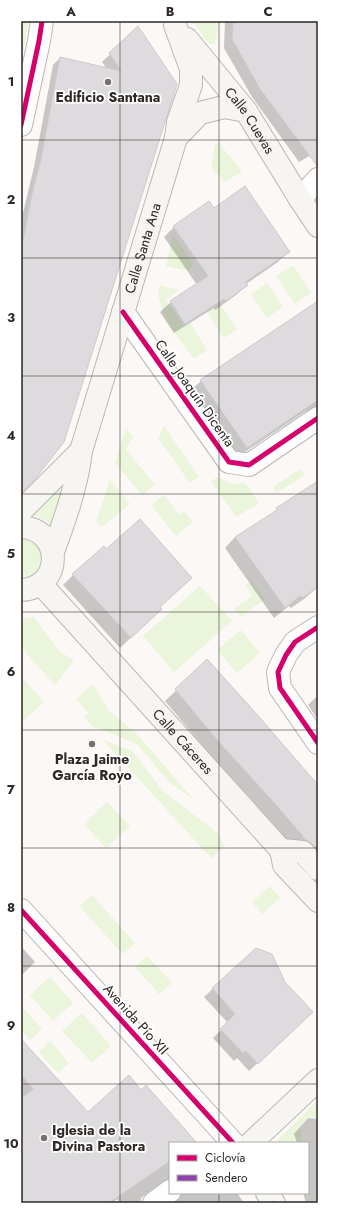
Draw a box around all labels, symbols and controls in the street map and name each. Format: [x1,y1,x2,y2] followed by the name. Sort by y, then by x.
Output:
[65,2,76,21] text: A
[166,2,175,21] text: B
[263,2,273,21] text: C
[8,72,14,91] text: 1
[103,77,113,87] marker: Edificio Santana
[220,83,280,158] street label: Calle Cuevas
[56,87,160,107] place label: Edificio Santana
[7,190,15,209] text: 2
[119,200,166,296] street label: Calle Santa Ana
[7,308,15,327] text: 3
[150,335,240,451] street label: Calle Joaquín Dicenta
[6,426,16,445] text: 4
[7,544,15,563] text: 5
[7,662,16,681] text: 6
[148,704,218,779] street label: Calle Cáceres
[87,739,97,749] marker: Plaza Jaime García Royo
[52,749,132,785] place label: Plaza Jaime García Royo
[7,780,15,799] text: 7
[7,898,15,917] text: 8
[99,979,173,1059] street label: Avenida Pío XII
[7,1016,16,1035] text: 9
[52,1120,145,1156] place label: Iglesia de la Divina Pastora
[39,1133,49,1143] marker: Iglesia de la Divina Pastora
[3,1134,19,1153] text: 10
[169,1142,309,1194] legend
[205,1149,246,1167] text: Ciclovía
[205,1169,248,1187] text: Sendero

